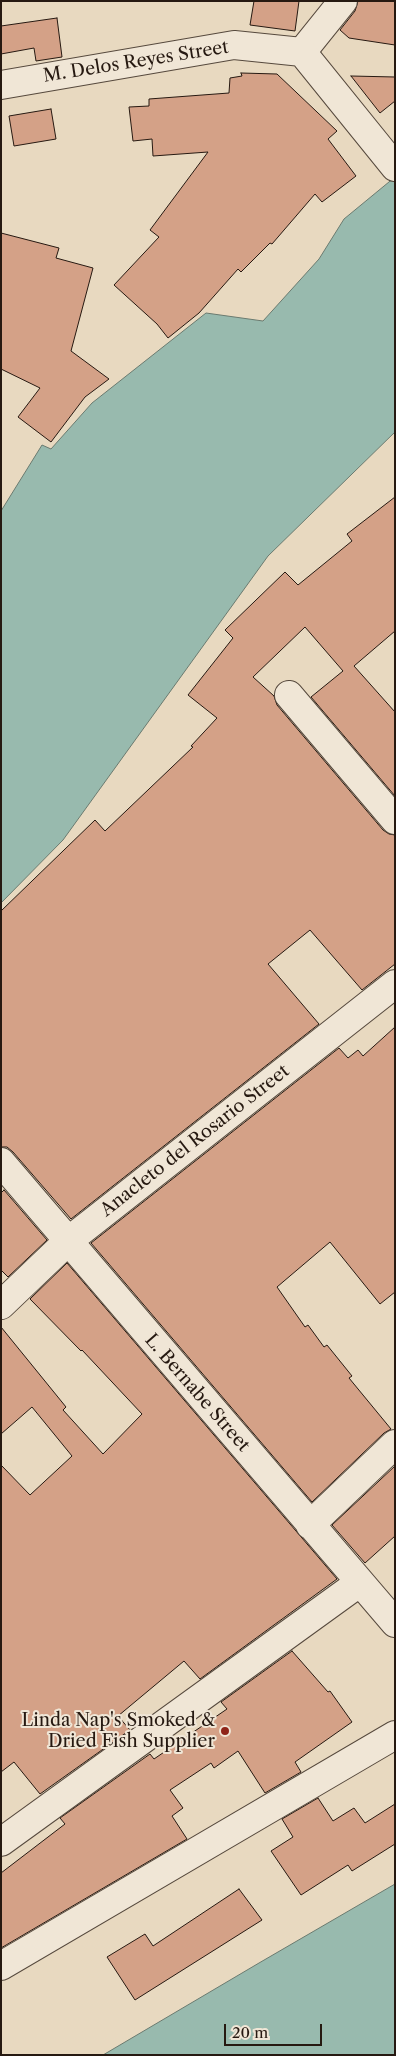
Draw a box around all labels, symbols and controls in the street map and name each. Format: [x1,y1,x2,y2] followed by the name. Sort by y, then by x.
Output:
[42,37,230,87] street label: M. Delos Reyes Street
[96,1061,294,1221] street label: Anacleto del Rosario Street
[140,1330,254,1456] street label: L. Bernabe Street
[21,1710,215,1752] place label: Linda Nap's Smoked & Dried Fish Supplier
[219,1725,231,1737] marker: Linda Nap's Smoked & Dried Fish Supplier
[226,2014,324,2046] scale bar
[232,2023,268,2042] text: 20 m

